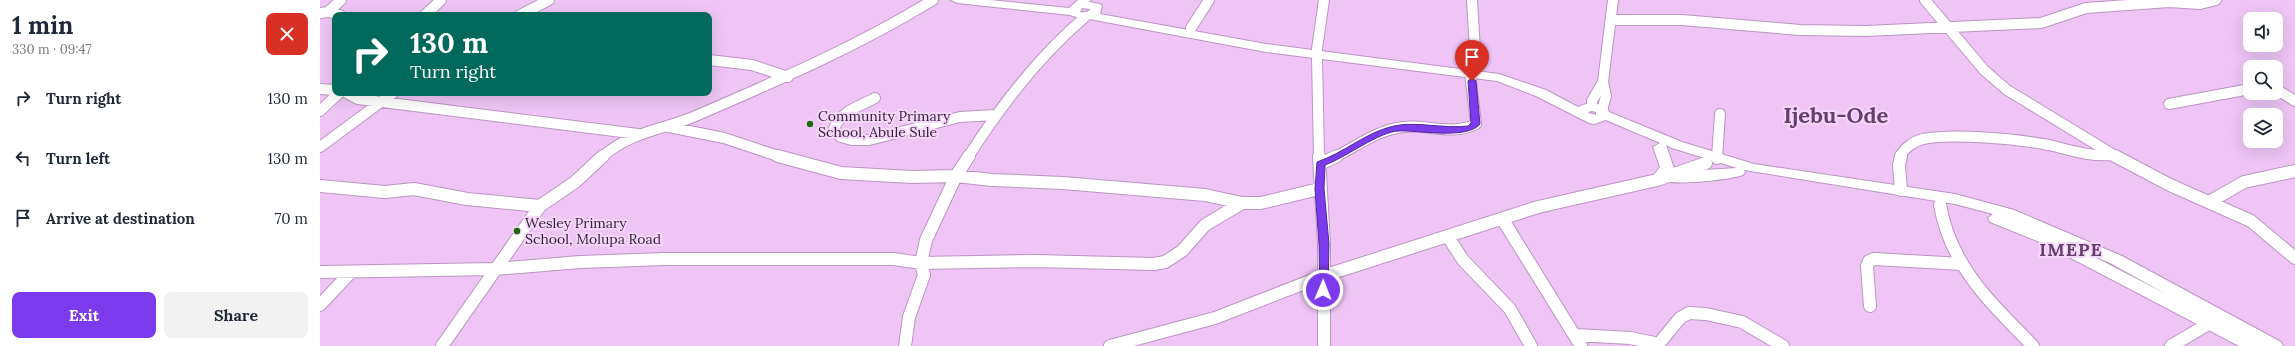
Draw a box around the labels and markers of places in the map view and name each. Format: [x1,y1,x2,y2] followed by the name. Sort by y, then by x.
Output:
[1455,40,1489,81] pin
[818,107,951,141] place label: Community Primary School, Abule Sule
[805,119,815,129] marker: Community Primary School, Abule Sule
[525,214,661,248] place label: Wesley Primary School, Molupa Road
[512,226,522,236] marker: Wesley Primary School, Molupa Road

